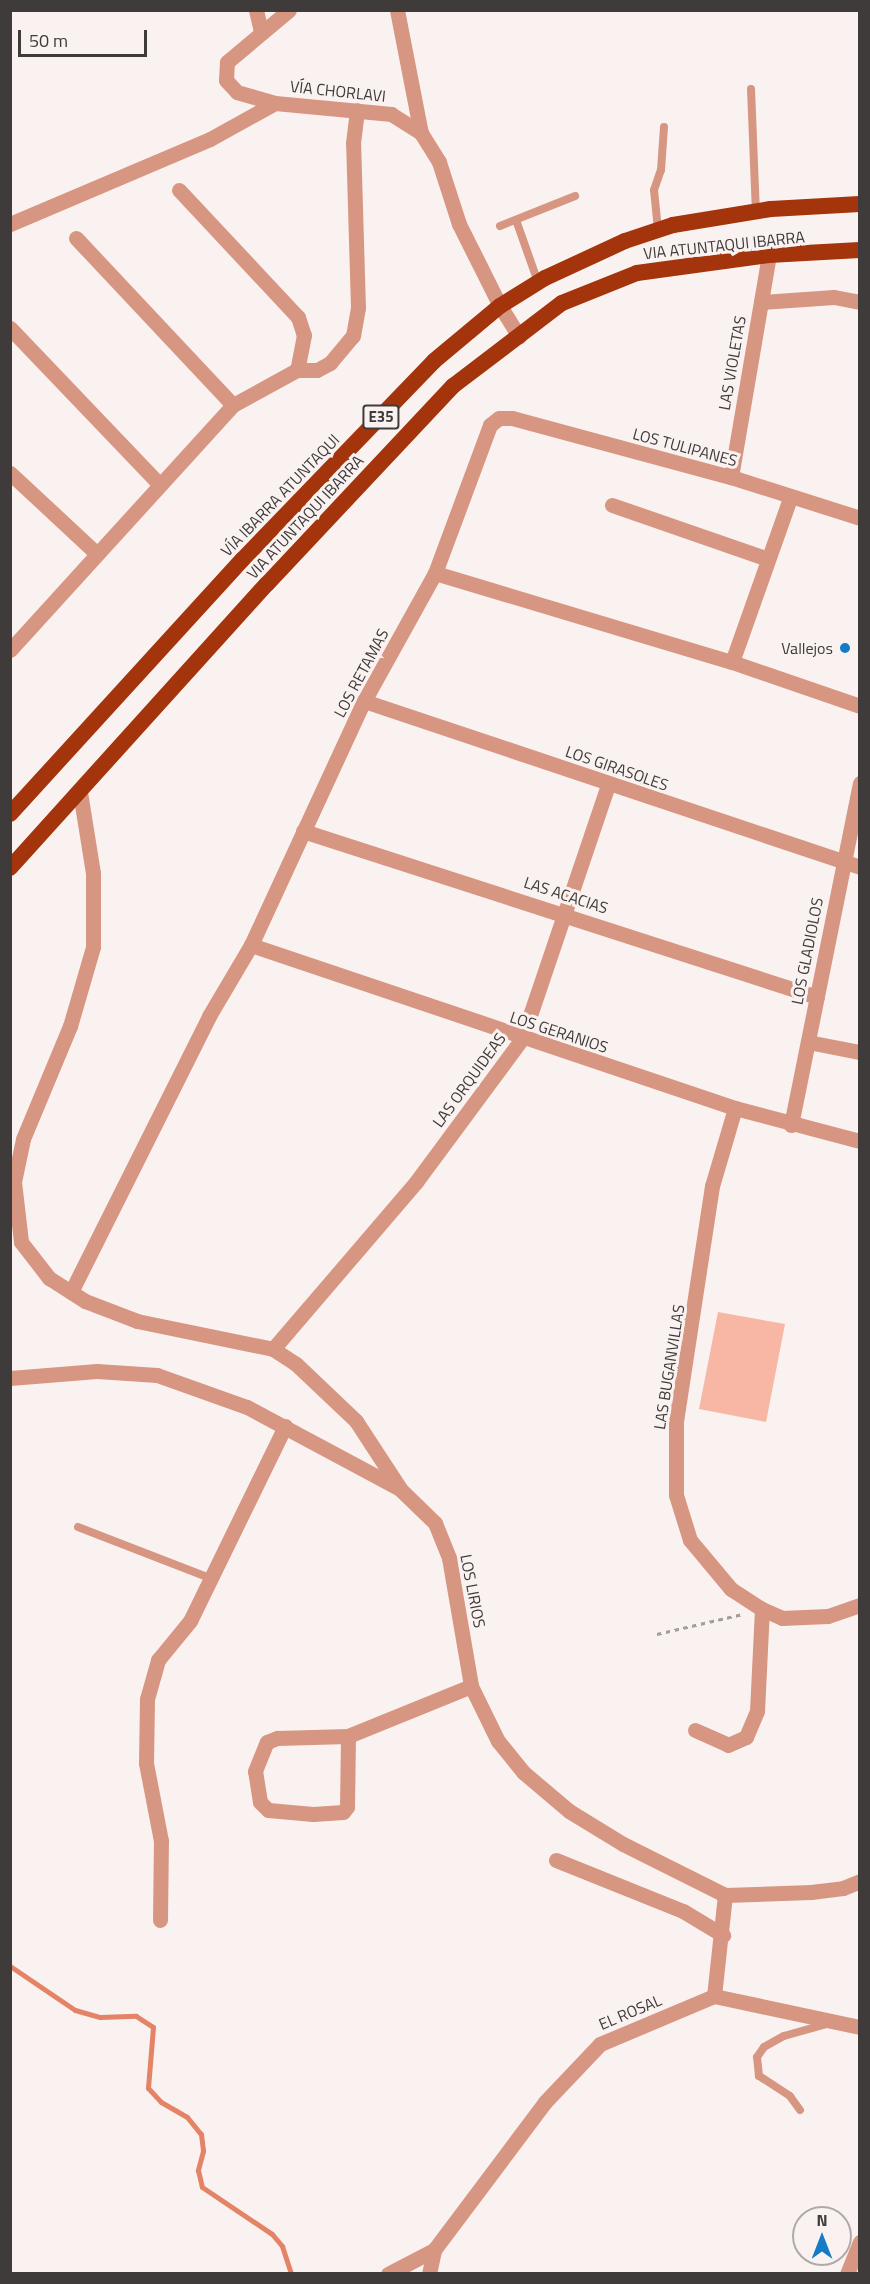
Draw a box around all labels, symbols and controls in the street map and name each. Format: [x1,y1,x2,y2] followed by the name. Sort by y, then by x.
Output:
[21,18,150,56] scale bar
[29,27,68,54] text: 50 m
[289,76,387,106] street label: VÍA CHORLAVI
[642,227,806,263] street label: VIA ATUNTAQUI IBARRA
[714,314,750,412] street label: LAS VIOLETAS
[362,405,400,429] road number: E35
[631,424,739,470] street label: LOS TULIPANES
[217,430,343,560] street label: VÍA IBARRA ATUNTAQUI
[243,451,367,583] street label: VIA ATUNTAQUI IBARRA
[330,625,392,721] street label: LOS RETAMAS
[781,638,833,658] place label: Vallejos
[838,641,852,655] marker: Vallejos
[563,741,671,795] street label: LOS GIRASOLES
[521,872,611,918] street label: LAS ACACIAS
[787,896,827,1006] street label: LOS GLADIOLOS
[507,1007,611,1057] street label: LOS GERANIOS
[428,1029,510,1131] street label: LAS ORQUIDEAS
[650,1303,688,1431] street label: LAS BUGANVILLAS
[456,1552,490,1630] street label: LOS LIRIOS
[596,1990,664,2034] street label: EL ROSAL
[792,2206,852,2266] north arrow
[816,2208,828,2232] text: N

